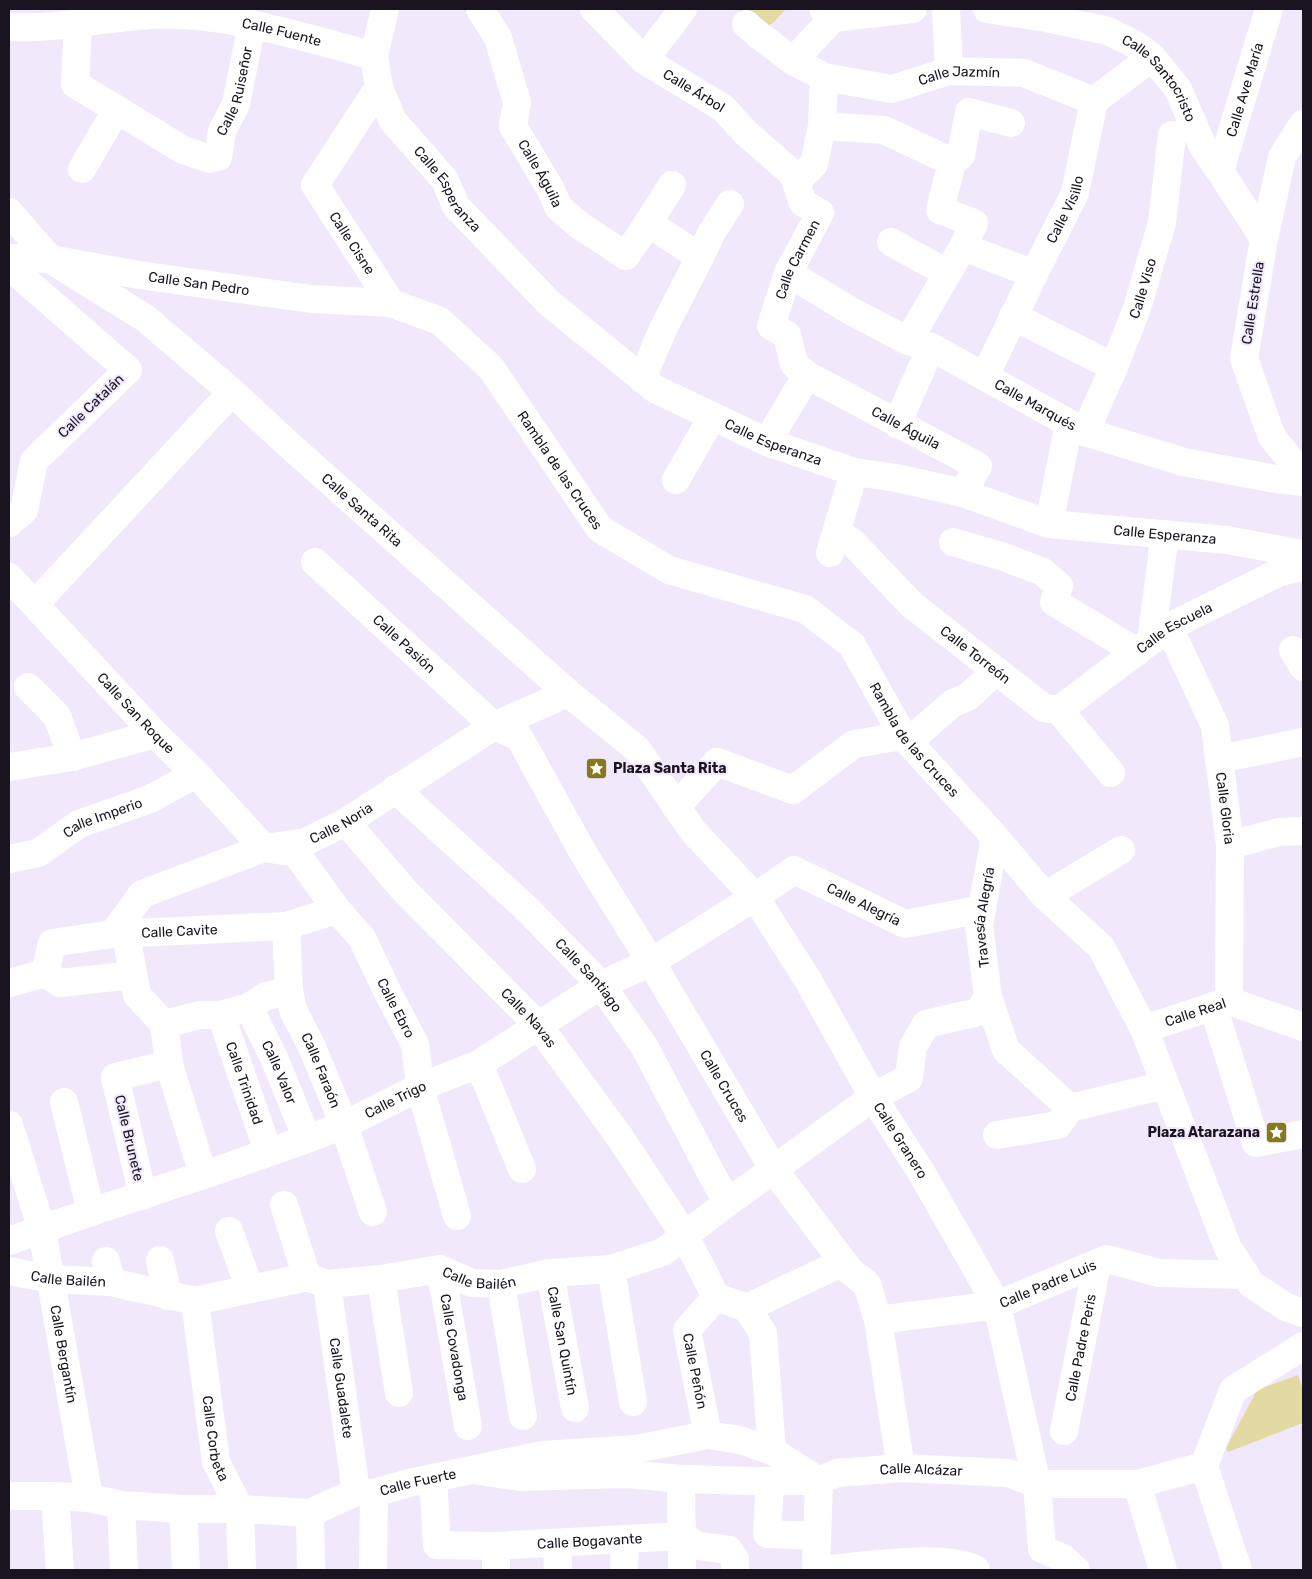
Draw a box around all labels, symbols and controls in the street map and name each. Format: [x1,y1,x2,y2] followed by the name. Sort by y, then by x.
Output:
[241,14,324,50] street label: Calle Fuente
[1119,31,1200,124] street label: Calle Santocristo
[1222,40,1267,139] street label: Calle Ave María
[213,44,256,139] street label: Calle Ruiseñor
[916,62,1000,89] street label: Calle Jazmín
[660,65,728,116] street label: Calle Árbol
[514,136,566,210] street label: Calle Águila
[410,142,485,235] street label: Calle Esperanza
[1042,174,1087,246] street label: Calle Visillo
[326,208,379,278] street label: Calle Cisne
[772,217,823,301] street label: Calle Carmen
[1125,256,1160,321] street label: Calle Viso
[1238,260,1268,346] street label: Calle Estrella
[147,268,251,299] street label: Calle San Pedro
[55,370,127,442] street label: Calle Catalán
[991,375,1079,434] street label: Calle Marqués
[869,402,943,453] street label: Calle Águila
[514,408,606,533] street label: Rambla de las Cruces
[722,415,824,469] street label: Calle Esperanza
[318,470,406,550] street label: Calle Santa Rita
[1113,521,1217,548] street label: Calle Esperanza
[1133,598,1215,657] street label: Calle Escuela
[369,611,439,677] street label: Calle Pasión
[937,622,1014,687] street label: Calle Torreón
[94,669,178,757] street label: Calle San Roque
[866,679,963,800] street label: Rambla de las Cruces
[585,756,609,780] place icon: Plaza Santa Rita
[613,760,726,777] place label: Plaza Santa Rita
[1212,771,1238,845] street label: Calle Gloria
[59,794,144,841] street label: Calle Imperio
[307,799,376,847] street label: Calle Noria
[971,866,998,969] street label: Travesía Alegría
[824,879,904,929] street label: Calle Alegría
[141,921,218,941] street label: Calle Cavite
[552,935,626,1015] street label: Calle Santiago
[374,975,419,1041] street label: Calle Ebro
[497,984,560,1051] street label: Calle Navas
[1163,994,1228,1030] street label: Calle Real
[298,1030,345,1110] street label: Calle Faraón
[258,1038,301,1107] street label: Calle Valor
[222,1039,267,1127] street label: Calle Trinidad
[696,1047,752,1125] street label: Calle Cruces
[362,1077,429,1122] street label: Calle Trigo
[111,1093,147,1183] street label: Calle Brunete
[870,1099,931,1181] street label: Calle Granero
[1264,1120,1288,1144] place icon: Plaza Atarazana
[1148,1124,1260,1141] place label: Plaza Atarazana
[997,1256,1099,1312] street label: Calle Padre Luis
[440,1263,518,1293] street label: Calle Bailén
[29,1267,106,1290] street label: Calle Bailén
[544,1285,581,1397] street label: Calle San Quintín
[1062,1292,1099,1403] street label: Calle Padre Peris
[437,1293,472,1402] street label: Calle Covadonga
[47,1304,81,1404] street label: Calle Bergantín
[679,1332,711,1410] street label: Calle Peñón
[326,1337,357,1440] street label: Calle Guadalete
[199,1394,233,1484] street label: Calle Corbeta
[879,1459,964,1479] street label: Calle Alcázar
[378,1465,458,1499] street label: Calle Fuerte
[537,1530,643,1552] street label: Calle Bogavante

